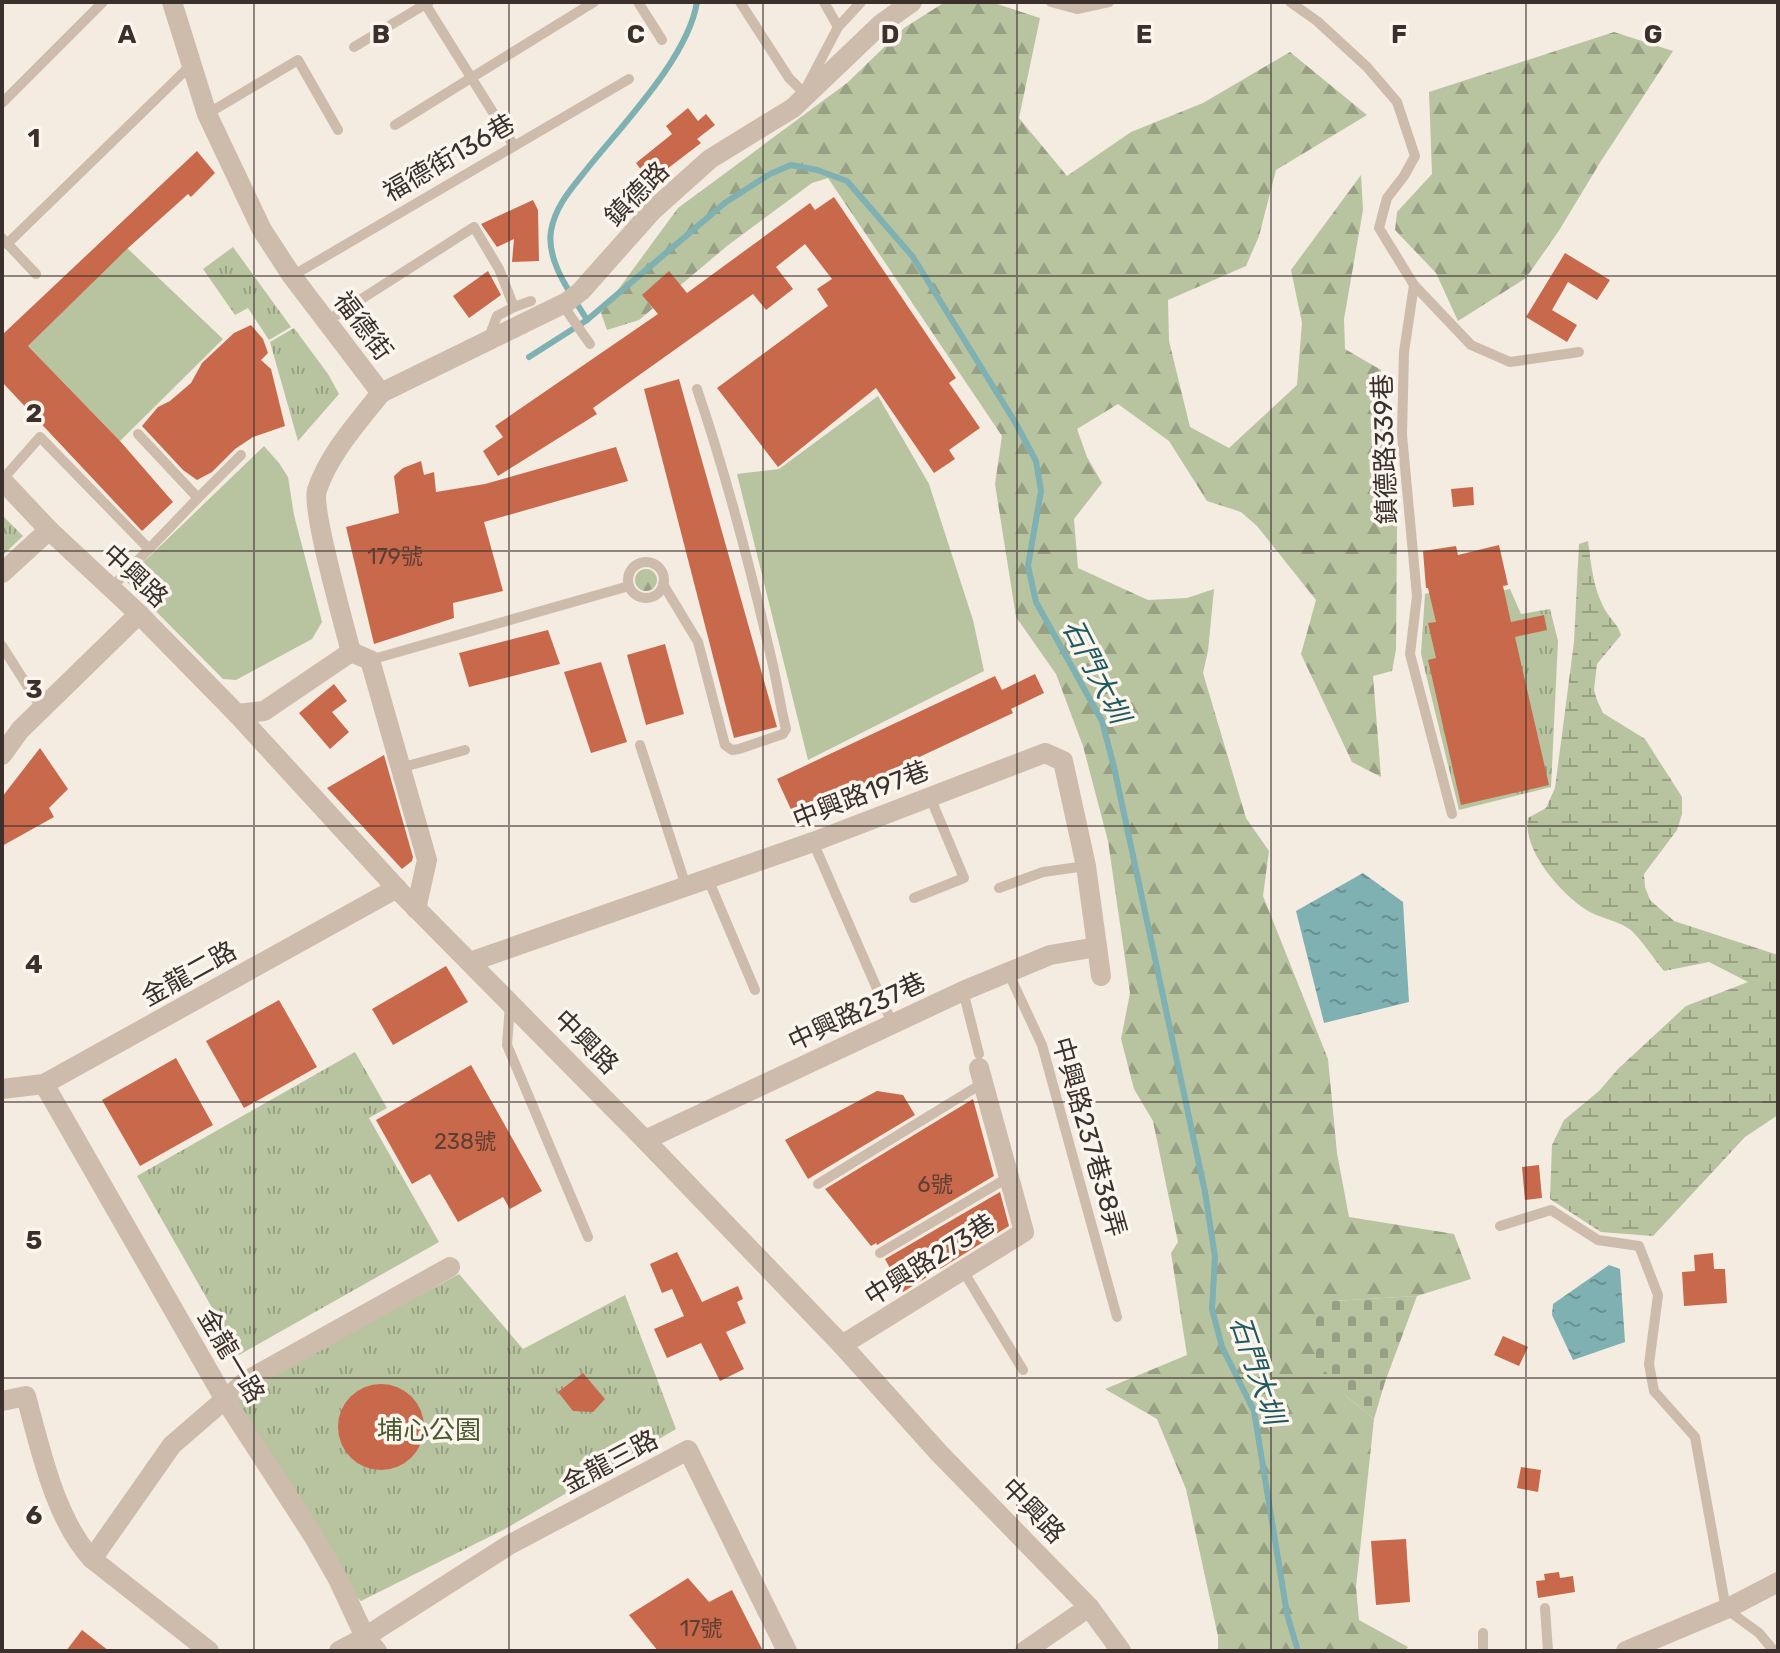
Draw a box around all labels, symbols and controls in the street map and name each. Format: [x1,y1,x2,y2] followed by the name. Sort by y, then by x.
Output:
[118,19,137,50] text: A
[372,19,390,50] text: B
[627,19,645,50] text: C
[881,19,899,50] text: D
[1136,19,1152,50] text: E
[1391,19,1407,50] text: F
[1644,19,1662,50] text: G
[378,108,520,208] street label: 福德街136巷
[28,123,40,154] text: 1
[598,155,676,233] street label: 鎮德路
[327,286,399,366] street label: 福德街
[1367,373,1403,525] street label: 鎮德路339巷
[26,398,42,429] text: 2
[96,538,174,614] street label: 中興路
[367,543,423,570] house number: 179號
[1056,614,1138,732] water label: 石門大圳
[25,674,43,705] text: 3
[788,755,934,835] street label: 中興路197巷
[136,935,242,1013] street label: 金龍二路
[25,949,43,980] text: 4
[783,967,931,1057] street label: 中興路237巷
[547,1003,625,1081] street label: 中興路
[1046,1034,1132,1240] street label: 中興路237巷38弄
[434,1128,496,1155] house number: 238號
[917,1171,953,1198] house number: 6號
[859,1208,1001,1312] street label: 中興路273巷
[26,1225,42,1256] text: 5
[191,1303,271,1409] street label: 金龍一路
[1223,1312,1292,1432] water label: 石門大圳
[377,1415,481,1446] park label: 埔心公園
[557,1424,663,1500] street label: 金龍三路
[995,1472,1071,1550] street label: 中興路
[26,1500,43,1531] text: 6
[680,1615,722,1642] house number: 17號

